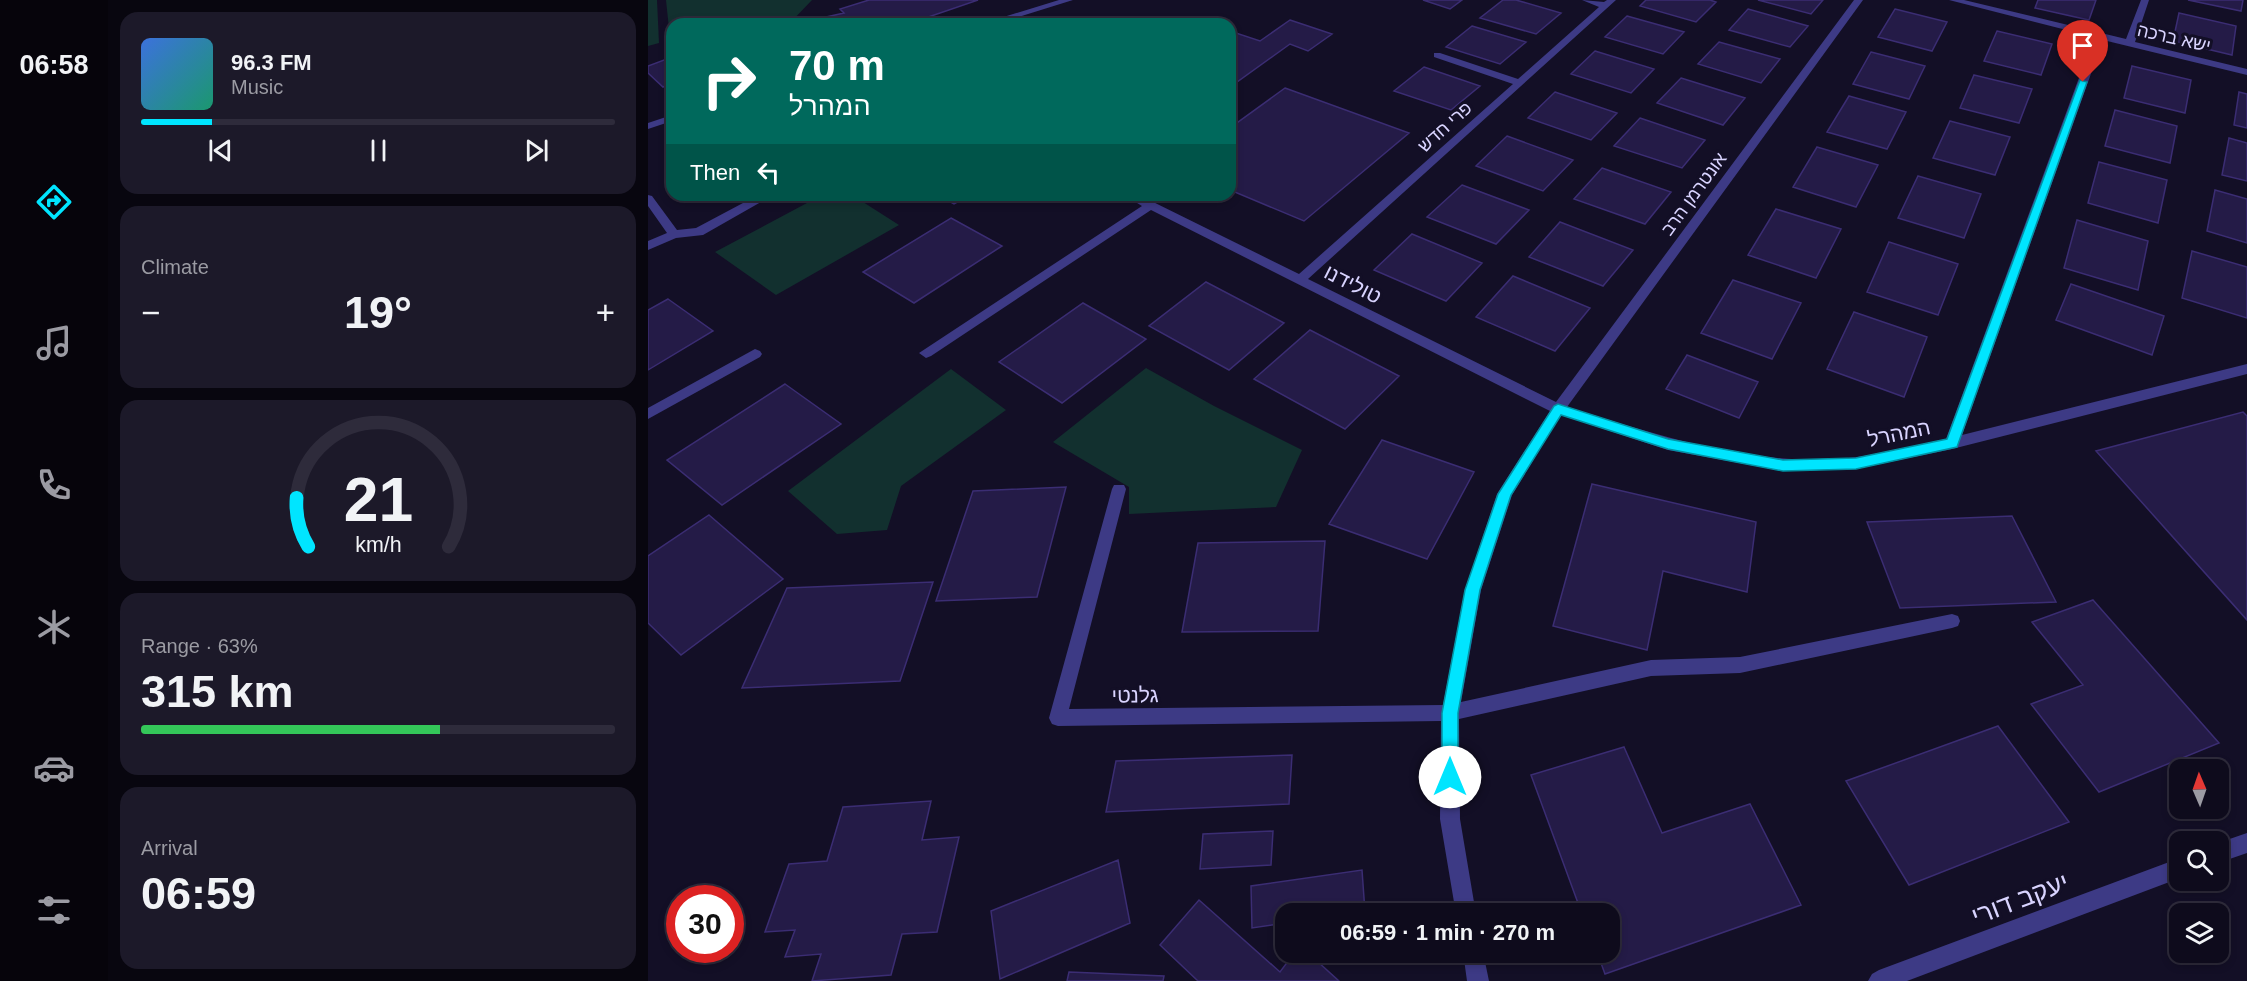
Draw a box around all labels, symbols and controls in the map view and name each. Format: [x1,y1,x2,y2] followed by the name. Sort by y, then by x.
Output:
[2057,20,2108,82] pin
[2135,20,2213,56] street label: ישא ברכה
[2066,29,2099,62] icon: arrive
[690,42,768,120] icon: right
[789,42,885,89] text: 70 m
[19,50,89,80] text: 06:58
[231,50,312,75] text: 96.3 FM
[231,76,283,98] text: Music
[789,91,871,121] text: המהרל
[1414,98,1476,156] street label: פרי חדש
[204,134,237,167] icon: previous
[362,134,395,167] icon: pause
[520,134,553,167] icon: next
[1657,148,1731,239] street label: אונטרמן הרב
[752,156,785,189] icon: left
[690,160,740,185] text: Then
[33,181,75,223] icon: directions
[141,256,209,278] text: Climate
[1321,260,1385,308] street label: טולידנו
[344,287,412,338] text: 19°
[141,294,160,331] text: −
[596,294,615,331] text: +
[33,322,75,364] icon: music
[1866,415,1932,451] street label: המהרל
[33,464,75,506] icon: phone
[343,466,413,535] text: 21
[355,534,401,558] text: km/h
[33,606,75,648] icon: climate
[141,635,258,657] text: Range · 63%
[141,666,294,717] text: 315 km
[1111,683,1159,707] street label: גלנטי
[1418,745,1482,809] position arrow
[33,747,75,789] icon: car
[2169,759,2229,819] north arrow
[2169,759,2229,963] map controls
[2169,831,2229,891] button: search
[141,837,198,859] text: Arrival
[1967,867,2073,931] street label: יעקב דורי
[141,868,256,919] text: 06:59
[666,885,744,963] speed limit sign: 30
[33,889,75,931] icon: filters
[2169,903,2229,963] button: layers
[1340,920,1555,945] text: 06:59 · 1 min · 270 m

